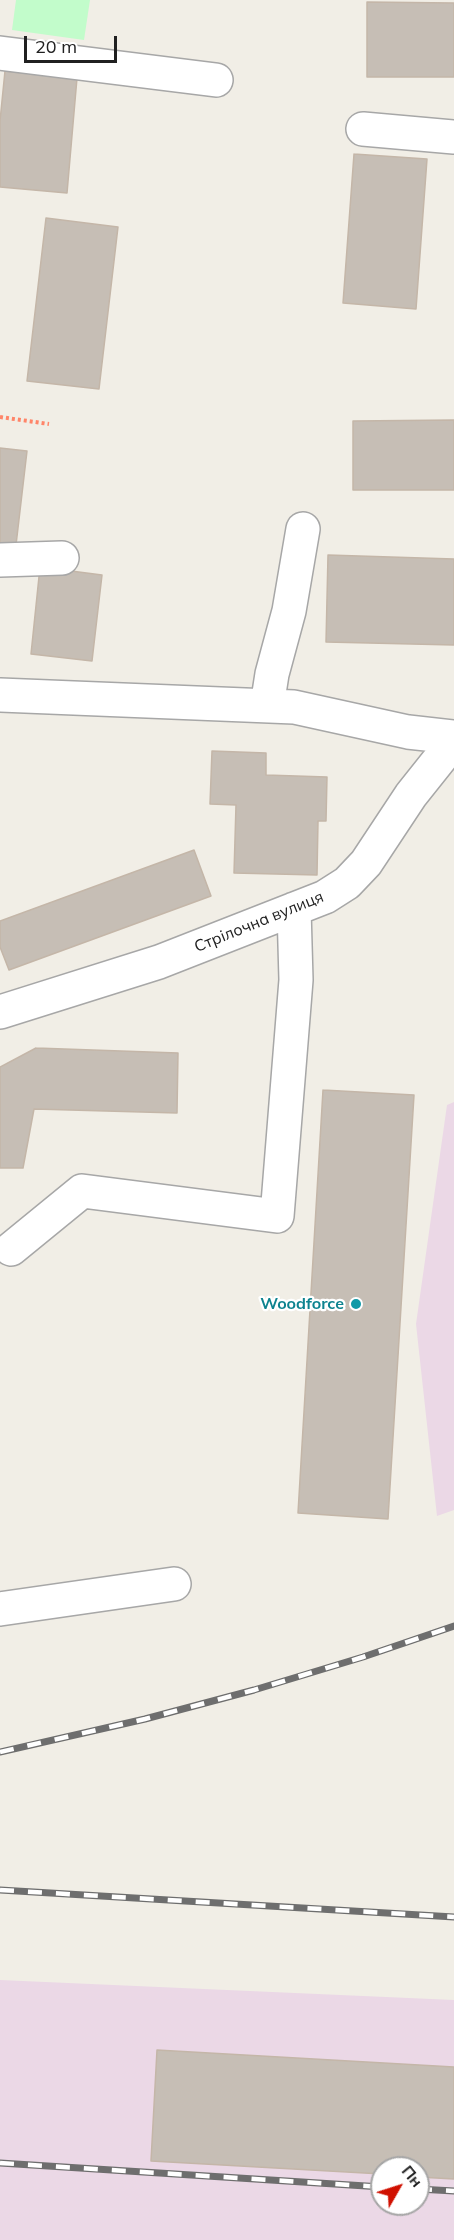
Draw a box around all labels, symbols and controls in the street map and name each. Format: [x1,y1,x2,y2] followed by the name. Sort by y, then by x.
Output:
[27,24,120,62] scale bar
[35,35,77,58] text: 20 m
[192,887,326,957] street label: Стрілочна вулиця
[260,1294,344,1314] place label: Woodforce
[349,1297,363,1311] marker: Woodforce
[370,2156,430,2216] north arrow
[398,2161,427,2191] text: Пн

